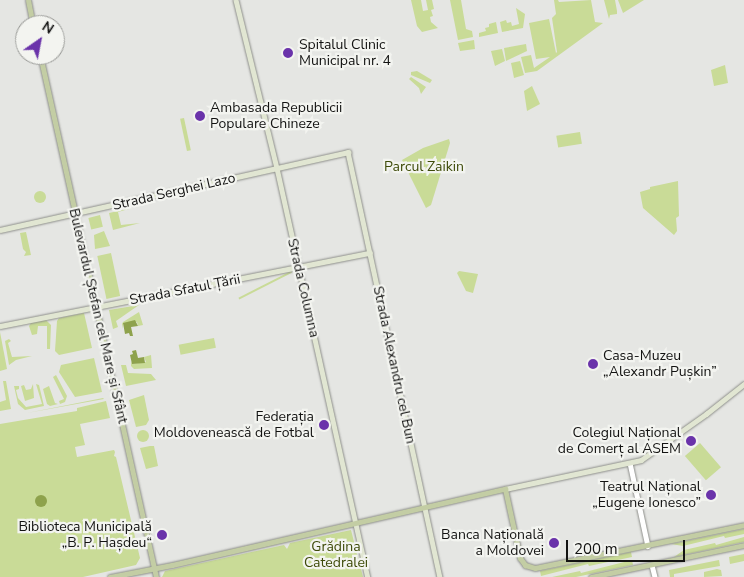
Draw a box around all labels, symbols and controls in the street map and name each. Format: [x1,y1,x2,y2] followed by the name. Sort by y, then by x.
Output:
[15,15,65,65] north arrow
[38,17,57,39] text: N
[299,37,391,70] place label: Spitalul Clinic Municipal nr. 4
[281,46,295,60] marker: Spitalul Clinic Municipal nr. 4
[210,100,342,132] place label: Ambasada Republicii Populare Chineze
[194,110,206,122] marker: Ambasada Republicii Populare Chineze
[384,159,464,175] park label: Parcul Zaikin
[111,170,237,214] street label: Strada Serghei Lazo
[65,207,131,425] street label: Bulevardul Ștefan cel Mare și Sfânt
[283,237,323,339] street label: Strada Columna
[128,271,242,309] street label: Strada Sfatul Țării
[369,285,419,445] street label: Strada Alexandru cel Bun
[603,348,717,381] place label: Casa-Muzeu „Alexandr Pușkin”
[587,358,599,370] marker: Casa-Muzeu „Alexandr Pușkin”
[154,409,314,442] place label: Federația Moldovenească de Fotbal
[318,419,330,431] marker: Federația Moldovenească de Fotbal
[558,425,681,458] place label: Colegiul Național de Comerț al ASEM
[685,435,697,447] marker: Colegiul Național de Comerț al ASEM
[592,479,701,512] place label: Teatrul Național „Eugene Ionesco”
[705,489,717,501] marker: Teatrul Național „Eugene Ionesco”
[18,519,152,552] place label: Biblioteca Municipală „B. P. Hașdeu“
[441,527,544,560] place label: Banca Națională a Moldovei
[156,529,168,541] marker: Biblioteca Municipală „B. P. Hașdeu“
[569,530,688,562] scale bar
[548,537,560,549] marker: Banca Națională a Moldovei
[304,539,368,572] park label: Grădina Catedralei
[574,539,618,559] text: 200 m

